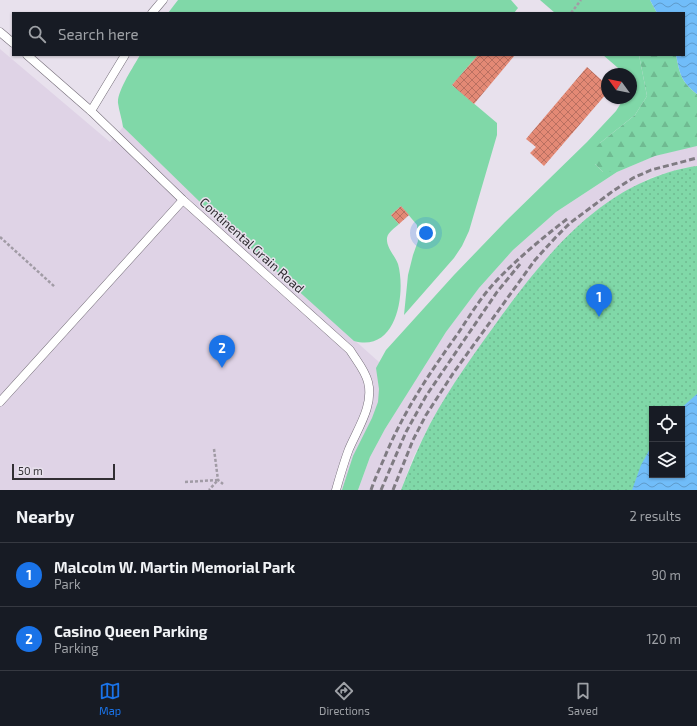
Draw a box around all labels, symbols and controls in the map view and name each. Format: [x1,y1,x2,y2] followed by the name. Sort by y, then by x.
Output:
[12,12,685,56] search box
[26,23,48,45] icon: search
[58,25,139,43] text: Search here
[601,68,637,104] north arrow
[196,194,308,296] street label: Continental Grain Road
[416,223,436,243] your location
[586,284,612,317] pin: 1
[209,335,235,368] pin: 2
[649,406,685,478] map controls
[649,406,685,442] button: locate
[649,442,685,478] button: layers
[12,462,115,481] scale bar
[18,464,43,477] text: 50 m
[16,506,74,526] text: Nearby
[629,508,681,524] text: 2 results
[54,558,295,576] text: Malcolm W. Martin Memorial Park
[26,567,32,583] text: 1
[651,567,681,583] text: 90 m
[54,576,81,592] text: Park
[54,622,207,640] text: Casino Queen Parking
[25,631,33,647] text: 2
[646,631,681,647] text: 120 m
[54,640,99,656] text: Parking
[99,680,121,717] tab: Map
[319,680,370,717] tab: Directions
[568,680,598,717] tab: Saved

